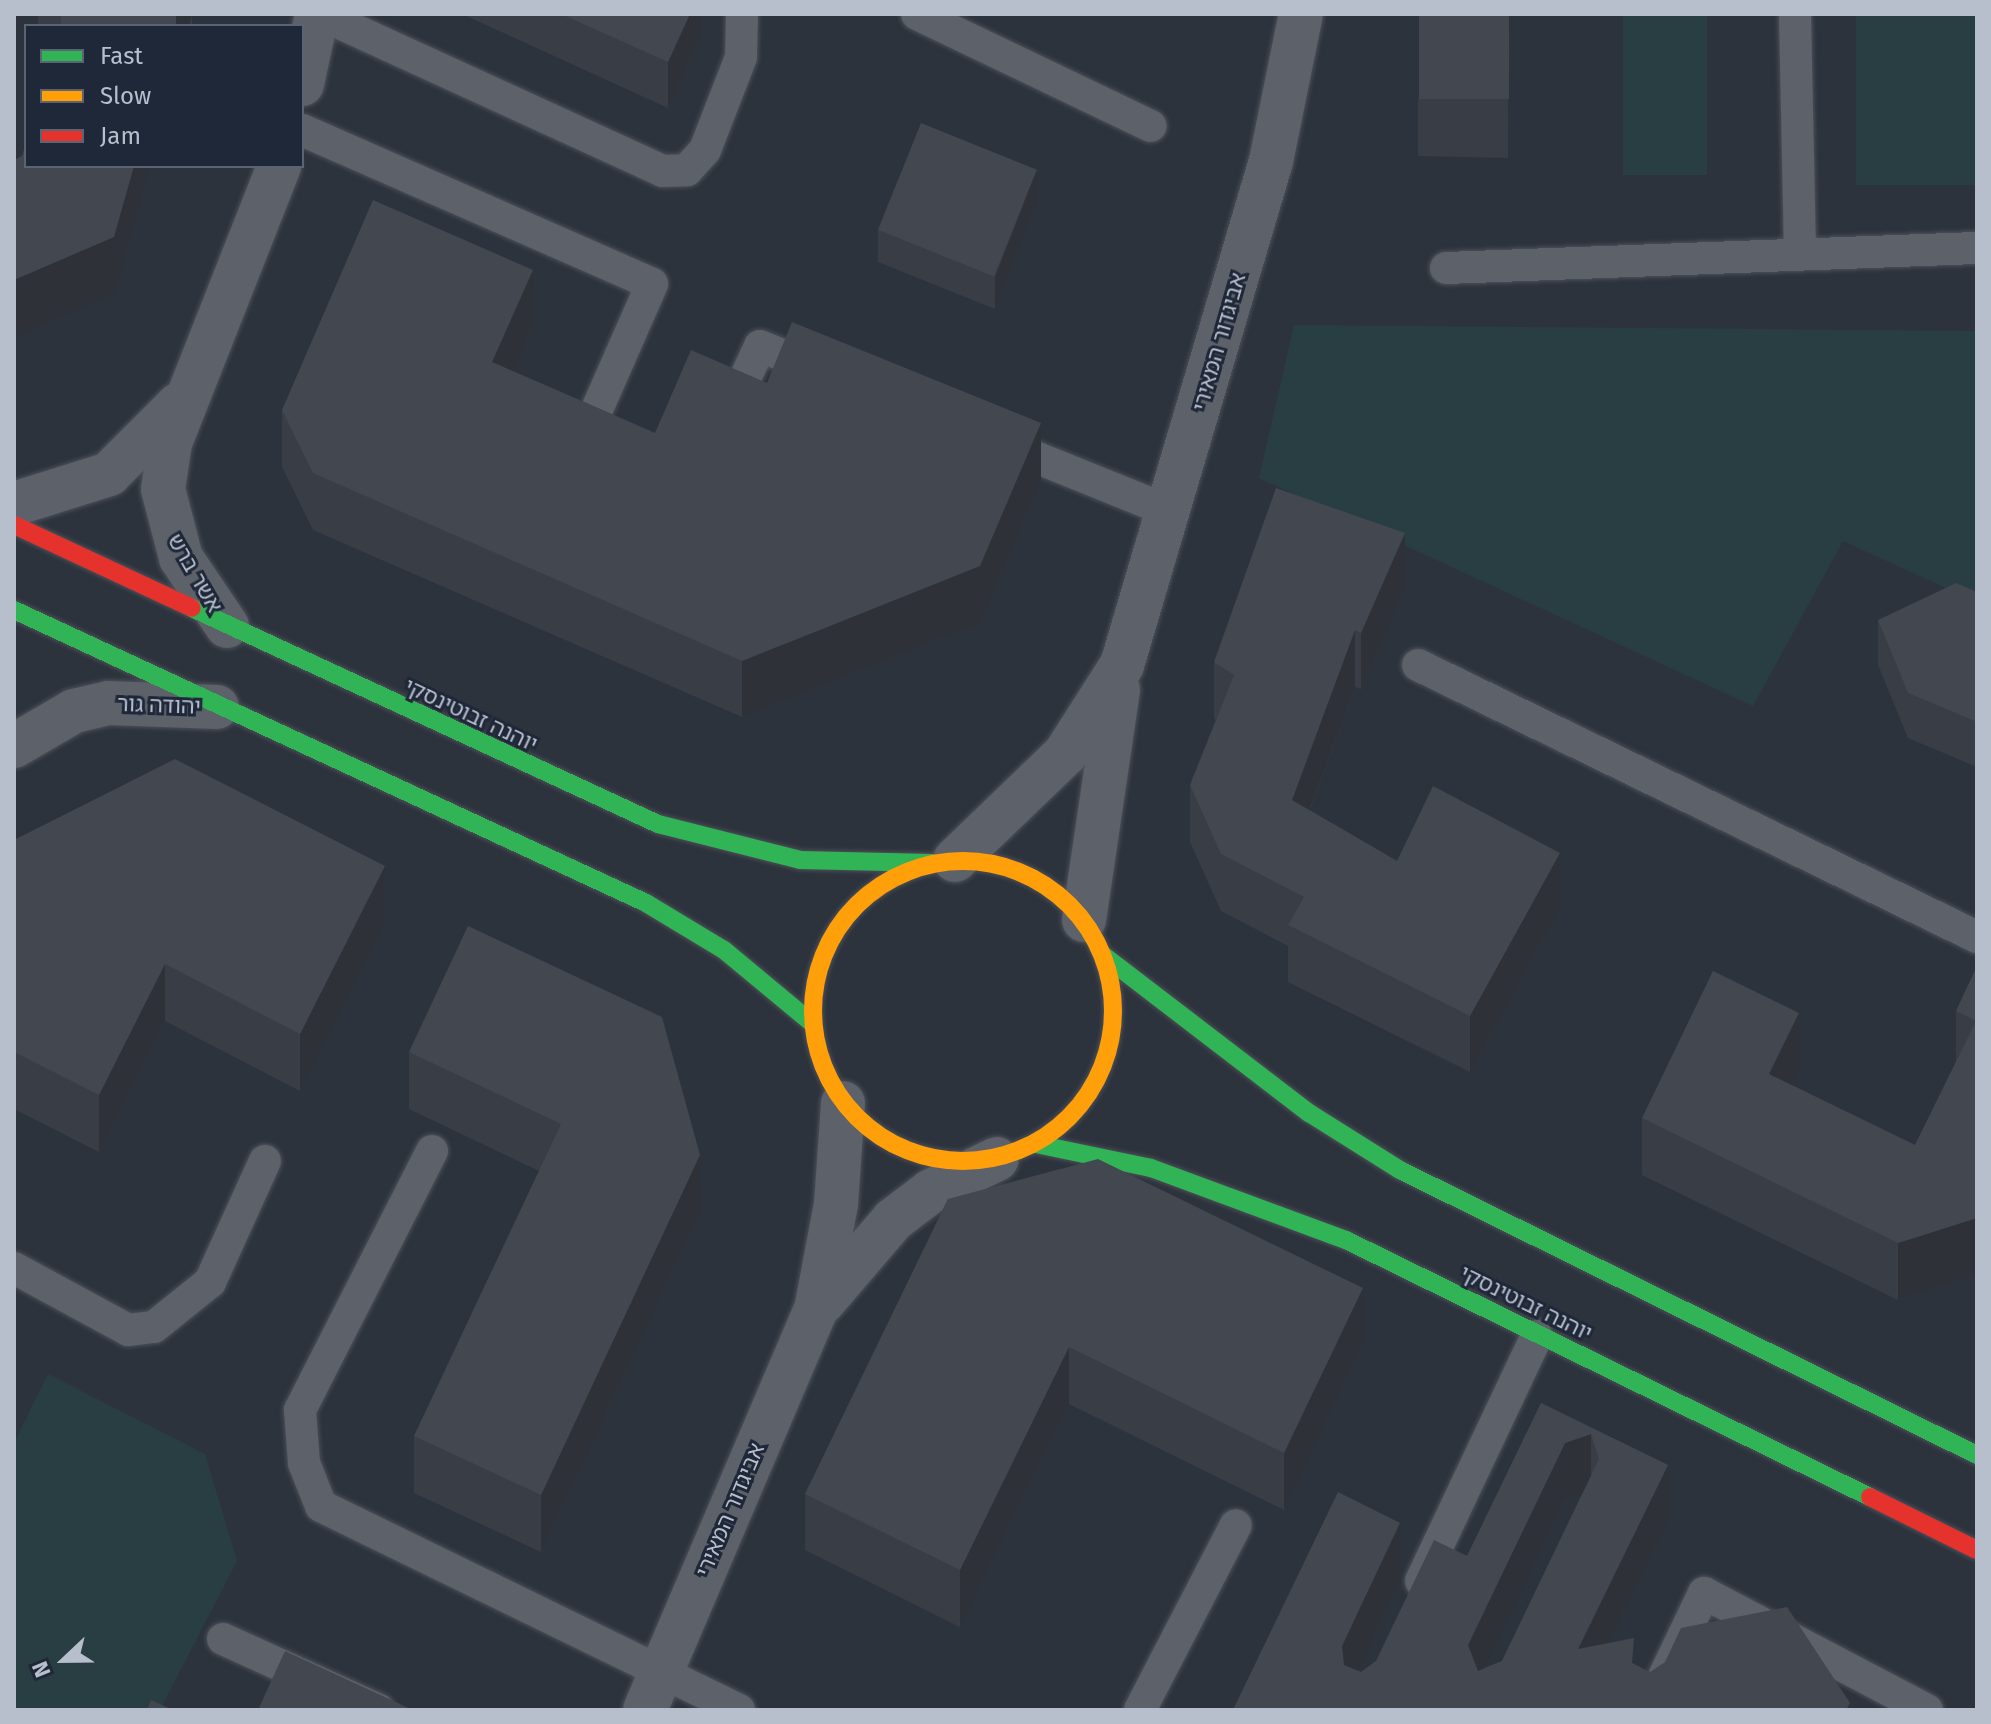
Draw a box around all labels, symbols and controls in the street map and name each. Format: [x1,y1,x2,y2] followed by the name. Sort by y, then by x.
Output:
[24,24,304,168] legend
[100,42,143,70] text: Fast
[100,82,151,110] text: Slow
[100,122,141,150] text: Jam
[1187,270,1251,414] street label: אביגדור המאירי
[162,529,228,617] street label: אשר ברש
[400,673,542,757] street label: יוהנה זבוטינסקי
[117,690,201,720] street label: יהודה גור
[1456,1260,1596,1346] street label: יוהנה זבוטינסקי
[690,1439,770,1581] street label: אביגדור המאירי
[24,1620,104,1700] north arrow
[26,1657,57,1681] text: N

